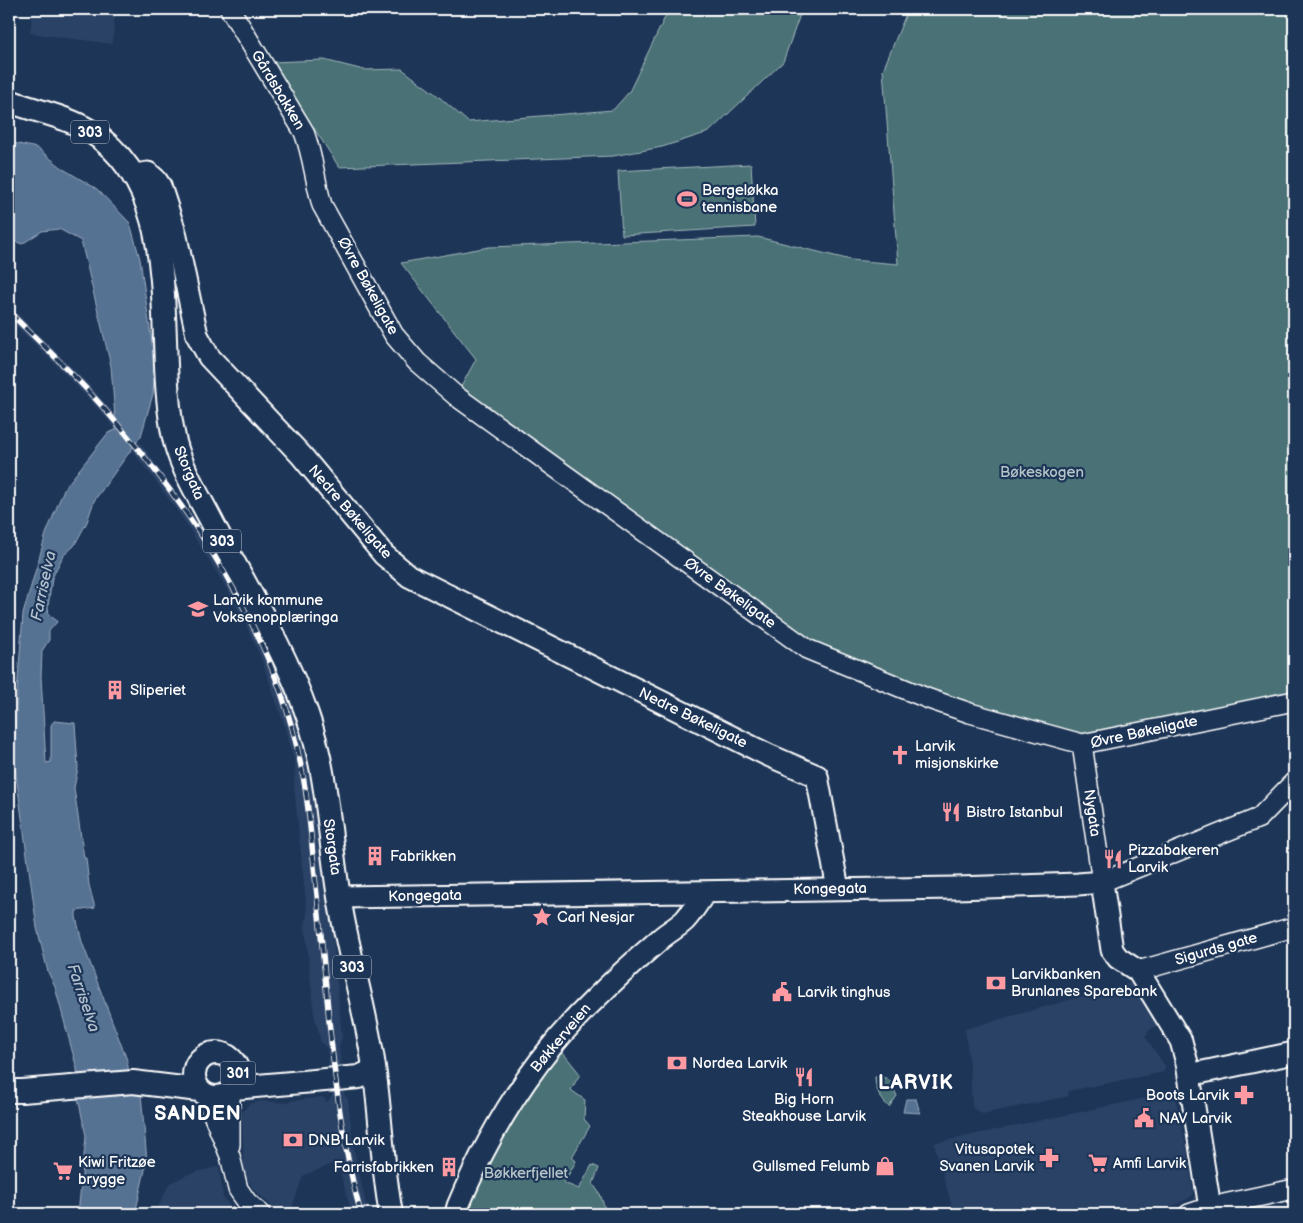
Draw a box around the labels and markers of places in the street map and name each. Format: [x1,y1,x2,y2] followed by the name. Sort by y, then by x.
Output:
[702,181,779,217] place label: Bergeløkka tennisbane
[676,188,698,210] sports icon: Bergeløkka tennisbane
[213,591,338,627] place label: Larvik kommune Voksenopplæringa
[187,598,209,620] school or university icon: Larvik kommune Voksenopplæringa
[104,679,126,701] building icon: Sliperiet
[130,681,186,700] place label: Sliperiet
[915,737,999,773] place label: Larvik misjonskirke
[889,744,911,766] church icon: Larvik misjonskirke
[940,801,962,823] restaurant icon: Bistro Istanbul
[966,803,1063,822] place label: Bistro Istanbul
[1128,841,1219,877] place label: Pizzabakeren Larvik
[364,845,386,867] building icon: Fabrikken
[390,847,456,866] place label: Fabrikken
[1102,848,1124,870] restaurant icon: Pizzabakeren Larvik
[531,906,553,928] place icon: Carl Nesjar
[557,908,635,927] place label: Carl Nesjar
[1011,965,1157,1001] place label: Larvikbanken Brunlanes Sparebank
[985,972,1007,994] bank icon: Larvikbanken Brunlanes Sparebank
[771,981,793,1003] public building icon: Larvik tinghus
[797,983,891,1002] place label: Larvik tinghus
[666,1052,688,1074] bank icon: Nordea Larvik
[692,1054,788,1073] place label: Nordea Larvik
[793,1066,815,1088] restaurant icon: Big Horn Steakhouse Larvik
[1233,1084,1255,1106] pharmacy icon: Boots Larvik
[1146,1086,1230,1105] place label: Boots Larvik
[742,1090,866,1126] place label: Big Horn Steakhouse Larvik
[1133,1107,1155,1129] public building icon: NAV Larvik
[1159,1109,1232,1128] place label: NAV Larvik
[282,1129,304,1151] bank icon: DNB Larvik
[308,1131,385,1150] place label: DNB Larvik
[939,1140,1035,1176] place label: Vitusapotek Svanen Larvik
[1038,1147,1060,1169] pharmacy icon: Vitusapotek Svanen Larvik
[1087,1152,1109,1174] supermarket icon: Amfi Larvik
[78,1153,156,1189] place label: Kiwi Fritzøe brygge
[1113,1154,1187,1173] place label: Amfi Larvik
[874,1155,896,1177] shop icon: Gullsmed Felumb
[438,1156,460,1178] building icon: Farrisfabrikken
[752,1157,871,1176] place label: Gullsmed Felumb
[334,1158,434,1177] place label: Farrisfabrikken
[52,1160,74,1182] supermarket icon: Kiwi Fritzøe brygge

